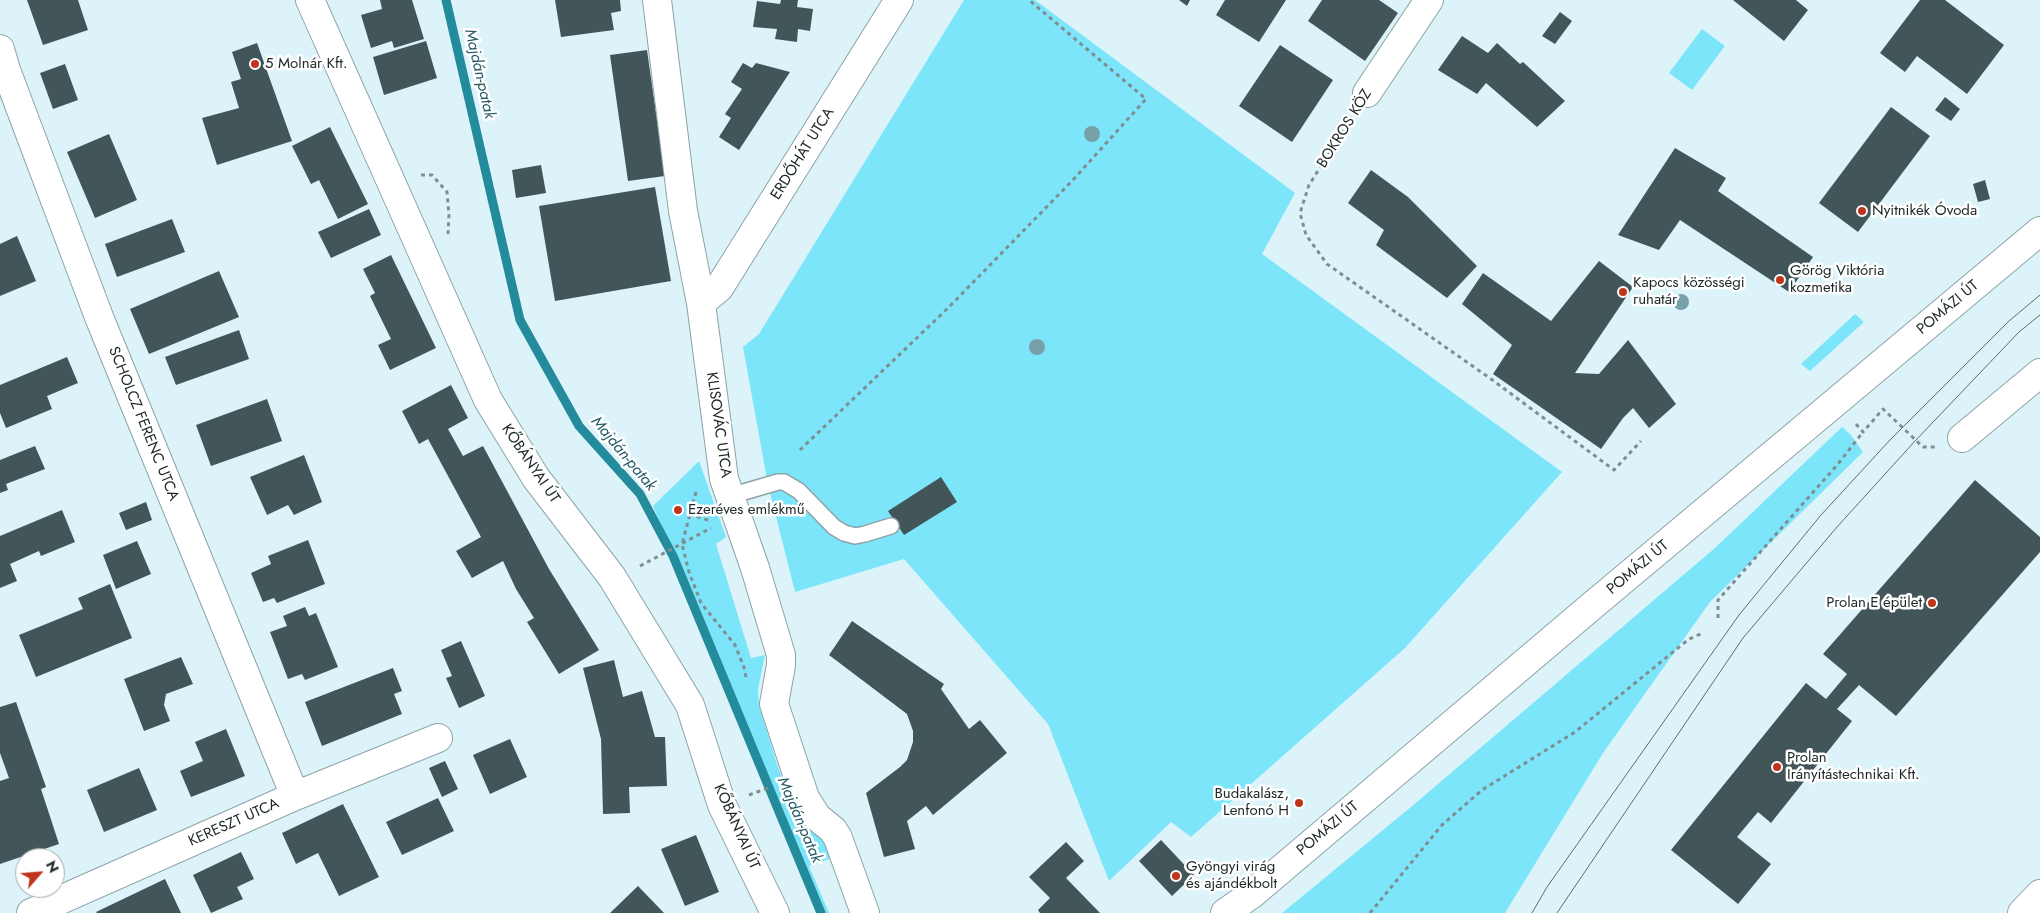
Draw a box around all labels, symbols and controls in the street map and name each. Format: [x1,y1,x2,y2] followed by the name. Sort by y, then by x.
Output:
[459,27,499,121] water label: Majdán-patak
[265,55,347,73] place label: 5 Molnár Kft.
[249,58,261,70] marker: 5 Molnár Kft.
[1314,87,1376,171] street label: BOKROS KÖZ
[767,105,839,203] street label: ERDŐHÁT UTCA
[1872,202,1977,220] place label: Nyitnikék Óvoda
[1856,205,1868,217] marker: Nyitnikék Óvoda
[1790,262,1884,297] place label: Görög Viktória kozmetika
[1633,274,1745,309] place label: Kapocs közösségi ruhatár
[1774,274,1786,286] marker: Görög Viktória kozmetika
[1914,277,1982,339] street label: POMÁZI ÚT
[1617,286,1629,298] marker: Kapocs közösségi ruhatár
[104,344,182,504] street label: SCHOLCZ FERENC UTCA
[702,371,734,479] street label: KLISOVÁC UTCA
[586,413,660,495] water label: Majdán-patak
[497,421,563,507] street label: KŐBÁNYAI ÚT
[688,501,805,519] place label: Ezeréves emlékmű
[672,504,684,516] marker: Ezeréves emlékmű
[1604,537,1672,599] street label: POMÁZI ÚT
[1826,594,1922,612] place label: Prolan E épület
[1926,597,1938,609] marker: Prolan E épület
[1787,749,1920,784] place label: Prolan Irányítástechnikai Kft.
[1771,761,1783,773] marker: Prolan Irányítástechnikai Kft.
[772,774,826,866] water label: Majdán-patak
[709,782,763,872] street label: KŐBÁNYAI ÚT
[1214,785,1289,820] place label: Budakalász, Lenfonó H
[186,795,282,851] street label: KERESZT UTCA
[1293,797,1305,809] marker: Budakalász, Lenfonó H
[1294,798,1362,860] street label: POMÁZI ÚT
[15,848,65,898] north arrow
[41,857,64,876] text: N
[1186,858,1277,893] place label: Gyöngyi virág és ajándékbolt
[1170,870,1182,882] marker: Gyöngyi virág és ajándékbolt

